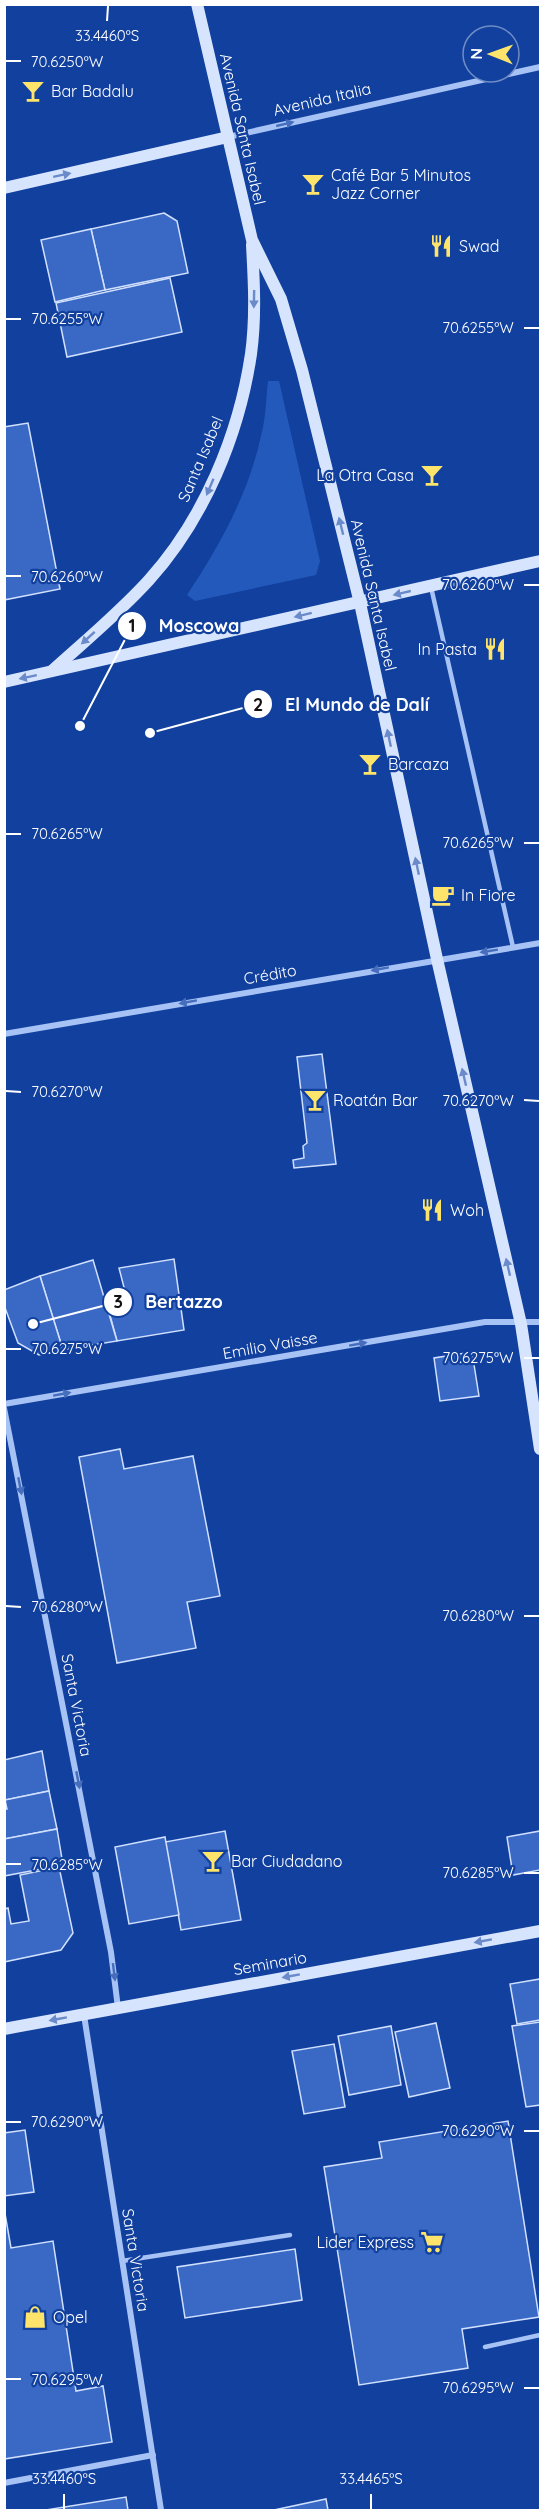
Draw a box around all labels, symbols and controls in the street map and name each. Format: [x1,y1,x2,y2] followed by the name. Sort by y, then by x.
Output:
[461,24,521,84] north arrow
[75,26,139,45] text: 33.4460°S
[466,48,486,60] text: N
[216,51,270,207] street label: Avenida Santa Isabel
[31,52,104,71] text: 70.6250°W
[20,78,46,104] bar icon: Bar Badalu
[271,78,373,120] street label: Avenida Italia
[51,81,134,101] place label: Bar Badalu
[276,119,295,129] one-way arrow
[331,165,471,203] place label: Café Bar 5 Minutos Jazz Corner
[52,170,71,179] one-way arrow
[300,171,326,197] bar icon: Café Bar 5 Minutos Jazz Corner
[428,233,454,259] restaurant icon: Swad
[459,236,499,256] place label: Swad
[249,289,259,308] one-way arrow
[31,309,103,328] text: 70.6255°W
[442,318,514,337] text: 70.6255°W
[173,413,227,505] street label: Santa Isabel
[419,462,445,488] bar icon: La Otra Casa
[316,465,414,485] place label: La Otra Casa
[205,479,214,496] one-way arrow
[335,517,345,535] one-way arrow
[347,517,401,673] street label: Avenida Santa Isabel
[31,567,104,586] text: 70.6260°W
[442,575,515,594] text: 70.6260°W
[392,589,411,599] one-way arrow
[117,608,251,644] callout: Moscowa
[294,610,312,620] one-way arrow
[128,614,136,637] text: 1
[159,614,239,637] text: Moscowa
[81,631,96,645] one-way arrow
[482,636,508,662] restaurant icon: In Pasta
[418,639,477,659] place label: In Pasta
[18,673,37,682] one-way arrow
[243,686,441,722] callout: El Mundo de Dalí
[253,693,263,716] text: 2
[285,693,430,716] text: El Mundo de Dalí
[384,729,394,747] one-way arrow
[357,751,383,777] bar icon: Barcaza
[388,754,449,774] place label: Barcaza
[31,824,103,843] text: 70.6265°W
[442,833,514,852] text: 70.6265°W
[412,856,421,875] one-way arrow
[430,882,456,908] cafe icon: In Fiore
[461,885,516,905] place label: In Fiore
[479,947,498,956] one-way arrow
[242,960,298,988] street label: Crédito
[370,965,389,974] one-way arrow
[178,998,197,1007] one-way arrow
[459,1068,469,1086] one-way arrow
[31,1082,103,1101] text: 70.6270°W
[302,1087,328,1113] bar icon: Roatán Bar
[333,1090,418,1110] place label: Roatán Bar
[442,1091,514,1110] text: 70.6270°W
[419,1197,445,1223] restaurant icon: Woh
[450,1200,484,1220] place label: Woh
[502,1258,512,1276] one-way arrow
[103,1284,234,1320] callout: Bertazzo
[113,1290,123,1313] text: 3
[145,1290,223,1313] text: Bertazzo
[221,1327,319,1363] street label: Emilio Vaisse
[32,1339,103,1358] text: 70.6275°W
[348,1339,367,1348] one-way arrow
[443,1348,514,1367] text: 70.6275°W
[53,1390,72,1399] one-way arrow
[16,1477,25,1496] one-way arrow
[31,1597,104,1616] text: 70.6280°W
[442,1606,515,1625] text: 70.6280°W
[57,1652,97,1758] street label: Santa Victoria
[74,1771,83,1790] one-way arrow
[200,1848,226,1874] bar icon: Bar Ciudadano
[231,1851,342,1871] place label: Bar Ciudadano
[31,1855,103,1874] text: 70.6285°W
[442,1863,514,1882] text: 70.6285°W
[473,1937,492,1946] one-way arrow
[232,1947,308,1979] street label: Seminario
[109,1962,118,1981] one-way arrow
[281,1972,300,1981] one-way arrow
[48,2015,67,2024] one-way arrow
[31,2112,104,2131] text: 70.6290°W
[442,2121,515,2140] text: 70.6290°W
[118,2207,154,2313] street label: Santa Victoria
[419,2229,445,2255] supermarket icon: Lider Express
[316,2232,414,2252] place label: Lider Express
[22,2304,48,2330] shop icon: Opel
[53,2307,88,2327] place label: Opel
[31,2370,103,2389] text: 70.6295°W
[442,2378,514,2397] text: 70.6295°W
[32,2469,96,2488] text: 33.4460°S
[339,2469,403,2488] text: 33.4465°S

